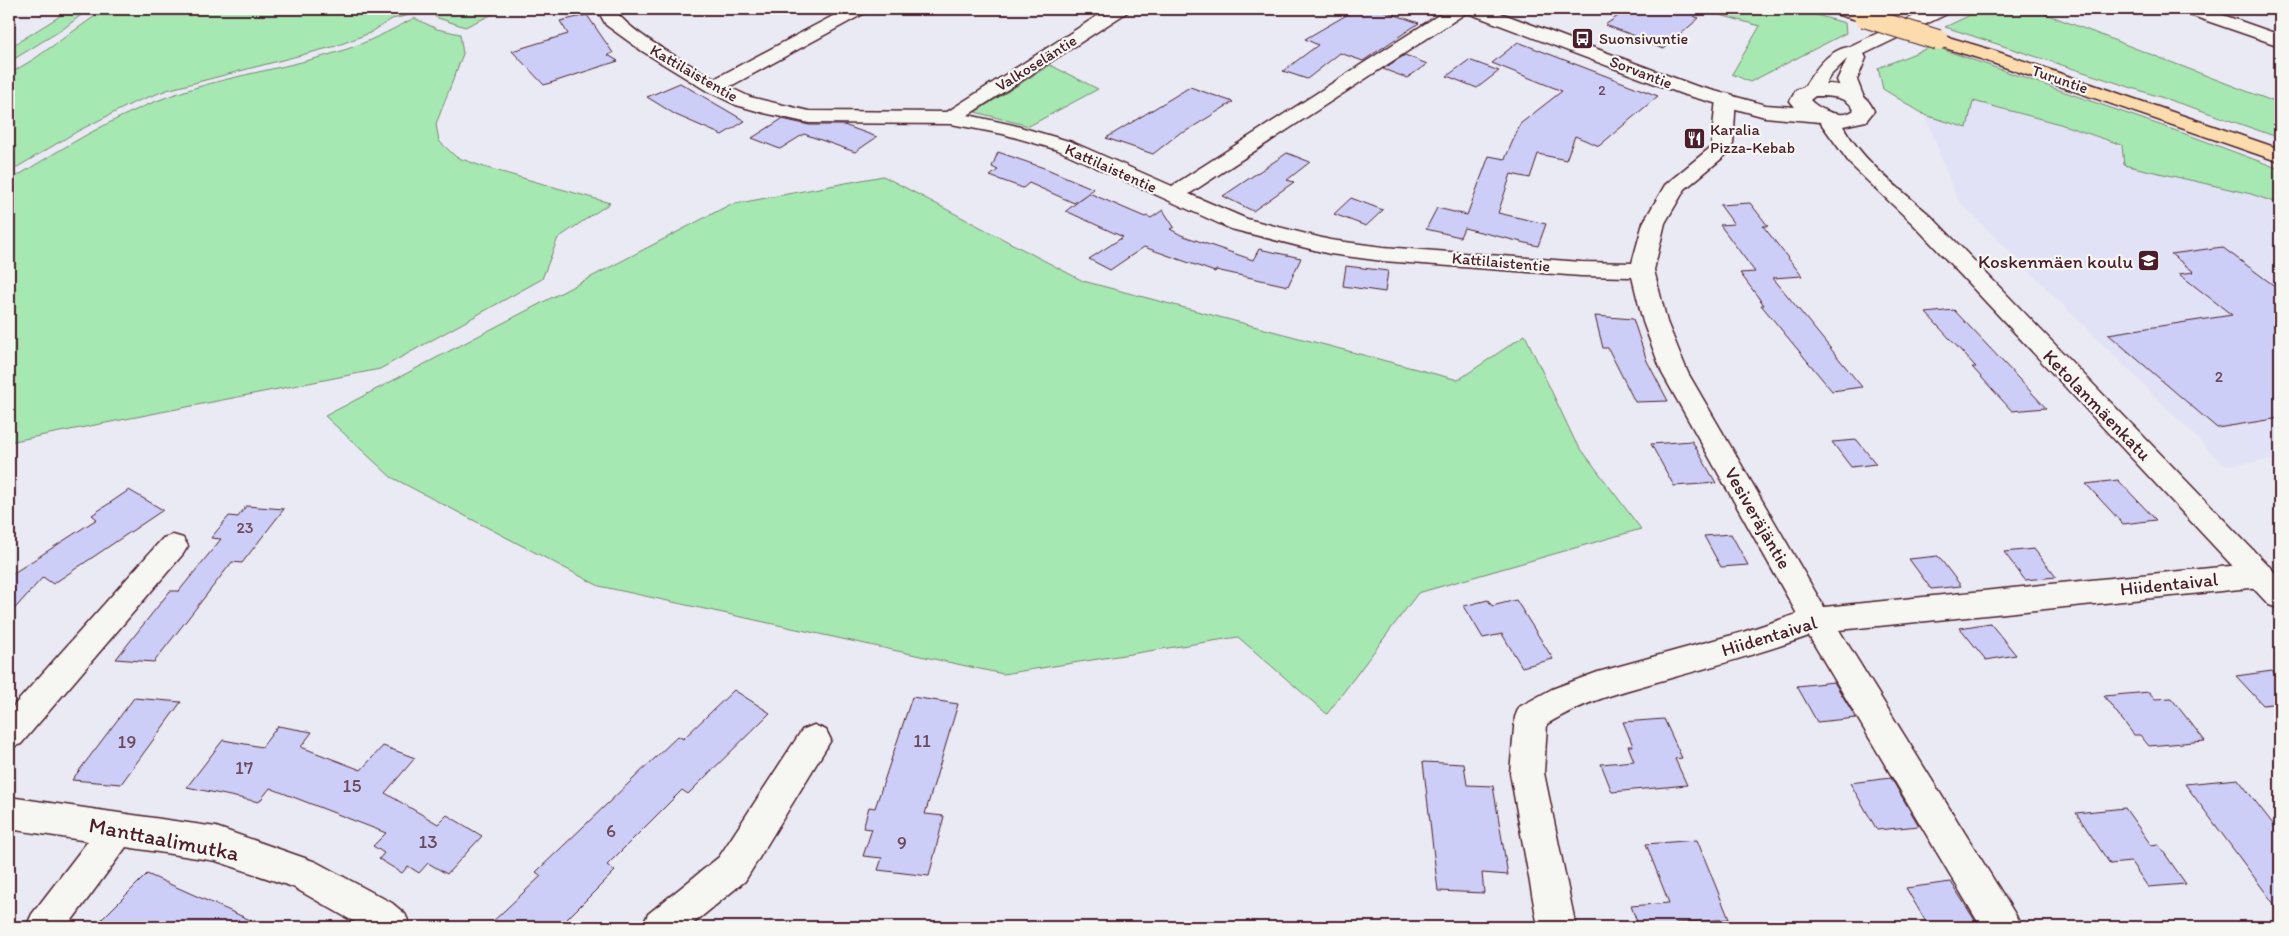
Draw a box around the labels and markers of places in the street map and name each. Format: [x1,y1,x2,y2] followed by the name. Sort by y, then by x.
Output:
[1571,26,1595,50] bus stop icon: Suonsivuntie
[1599,29,1689,48] place label: Suonsivuntie
[1710,120,1795,157] place label: Karalia Pizza-Kebab
[1682,126,1706,150] restaurant icon: Karalia Pizza-Kebab
[2137,249,2161,273] school or university icon: Koskenmäen koulu
[1978,250,2133,273] place label: Koskenmäen koulu

